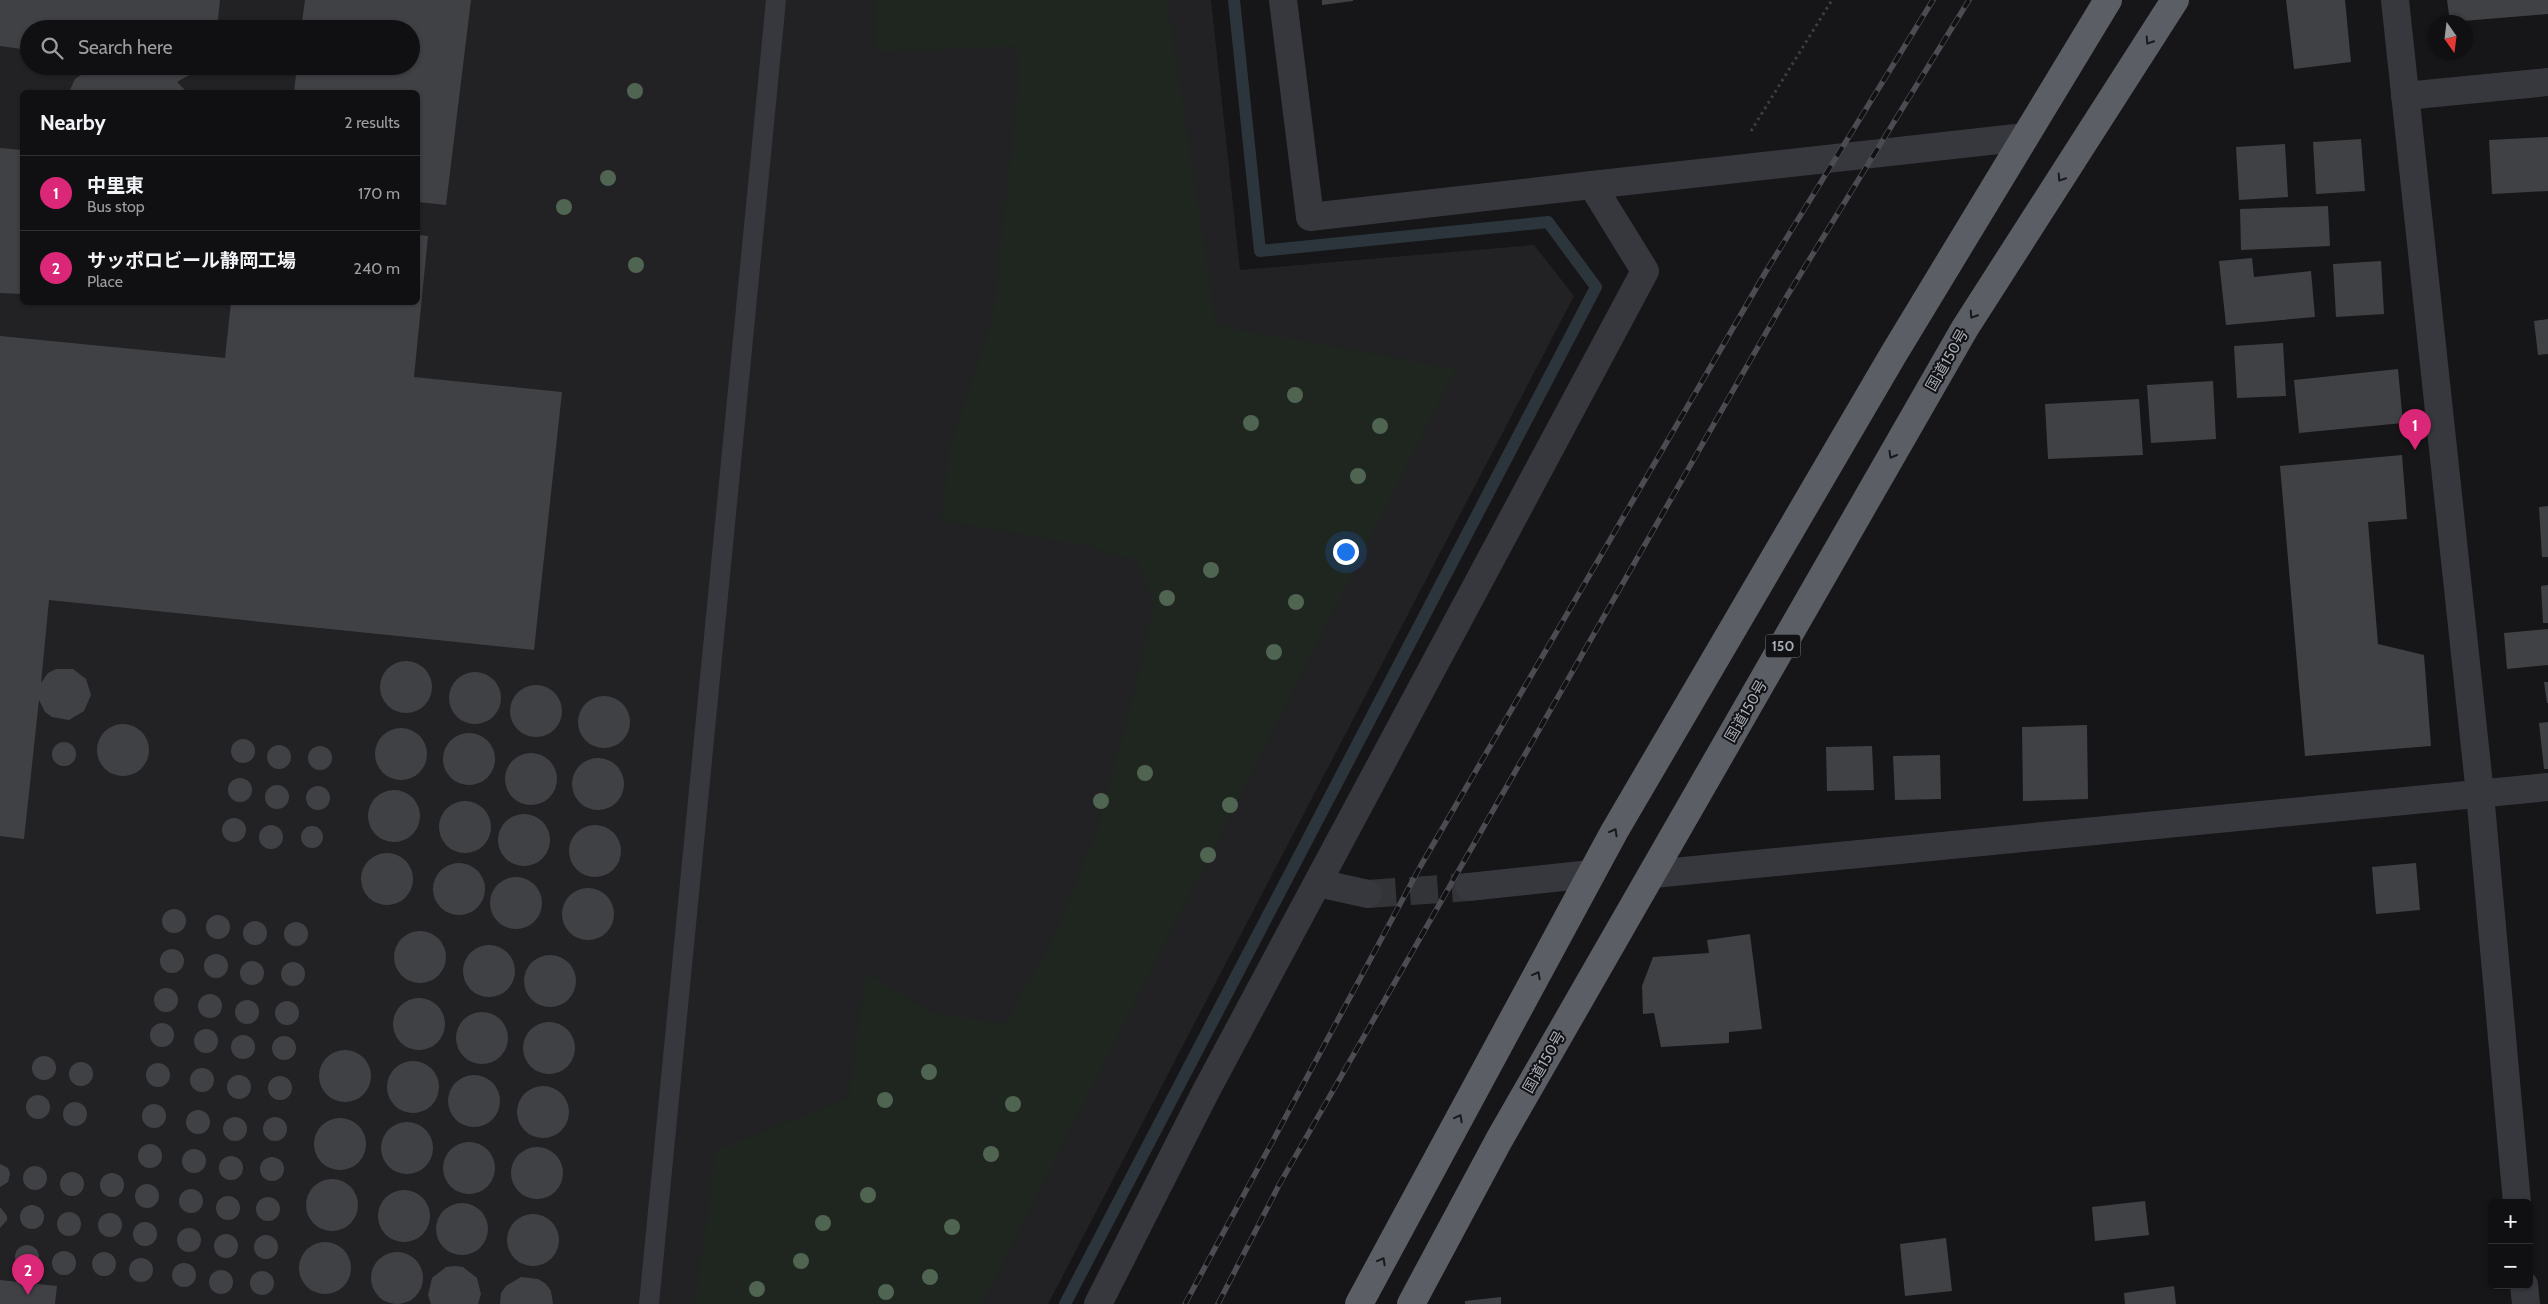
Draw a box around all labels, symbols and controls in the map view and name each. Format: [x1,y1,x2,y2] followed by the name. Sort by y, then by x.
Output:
[2428,15,2473,60] north arrow
[20,20,420,75] search box
[38,34,66,62] icon: search
[78,36,172,59] text: Search here
[2145,36,2155,45] one-way arrow
[40,110,106,135] text: Nearby
[344,113,400,132] text: 2 results
[2058,172,2067,181] one-way arrow
[87,174,144,197] text: 中里東
[53,184,59,203] text: 1
[358,184,400,203] text: 170 m
[87,197,145,216] text: Bus stop
[87,249,296,272] text: サッポロビール静岡工場
[52,259,60,278] text: 2
[354,259,400,278] text: 240 m
[87,272,123,291] text: Place
[1970,309,1980,318] one-way arrow
[1922,326,1972,394] street label: 国道150号
[2399,409,2431,450] pin: 1
[1888,450,1898,459] one-way arrow
[1333,539,1359,565] your location
[1766,634,1800,658] road number: 150
[1721,677,1771,745] street label: 国道150号
[1607,828,1617,837] one-way arrow
[1530,971,1540,980] one-way arrow
[1519,1028,1569,1096] street label: 国道150号
[1453,1114,1463,1123] one-way arrow
[2488,1199,2533,1289] map controls
[2488,1199,2533,1244] button: +
[2488,1244,2533,1289] button: −
[12,1254,44,1295] pin: 2
[1376,1257,1386,1266] one-way arrow

